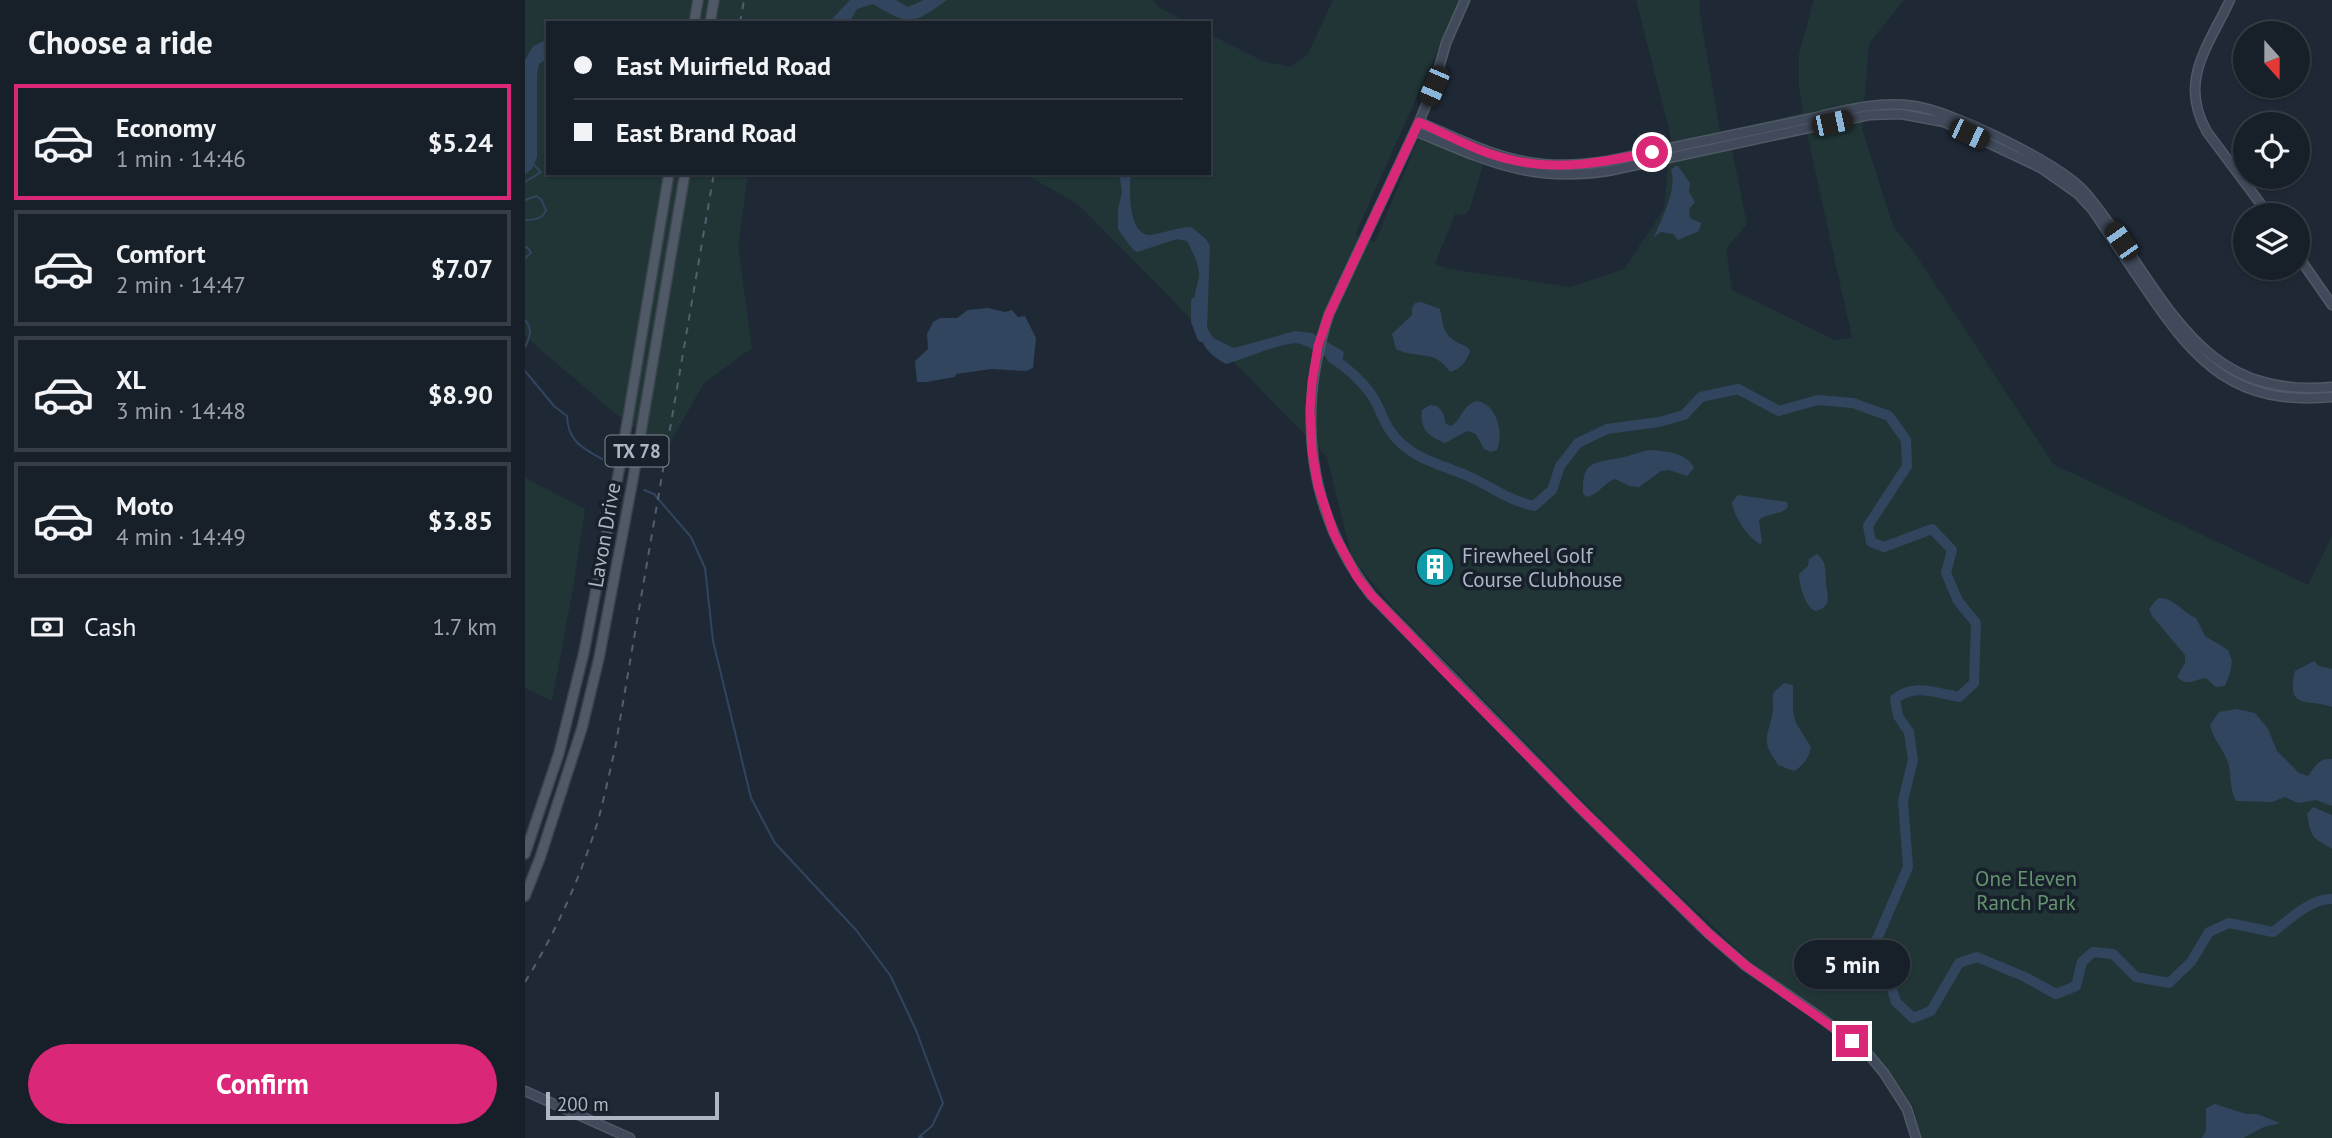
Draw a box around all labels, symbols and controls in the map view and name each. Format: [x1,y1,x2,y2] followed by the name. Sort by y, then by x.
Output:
[28,21,213,63] text: Choose a ride
[2233,21,2310,98] north arrow
[2233,21,2310,280] map controls
[616,49,831,82] text: East Muirfield Road
[1417,63,1452,109] car
[1810,108,1855,138] car
[32,111,95,174] icon: car
[116,111,216,144] text: Economy
[2233,112,2310,189] button: locate
[616,116,797,149] text: East Brand Road
[1946,116,1993,152] car
[428,126,493,159] text: $5.24
[1636,136,1668,168] route start
[116,144,246,173] text: 1 min · 14:46
[2233,203,2310,280] button: layers
[2101,218,2142,264] car
[32,237,95,300] icon: car
[116,237,206,270] text: Comfort
[431,252,493,285] text: $7.07
[116,270,246,299] text: 2 min · 14:47
[32,363,95,426] icon: car
[116,363,146,396] text: XL
[428,378,493,411] text: $8.90
[116,396,246,425] text: 3 min · 14:48
[605,436,669,466] road number: TX 78
[581,480,627,590] street label: Lavon Drive
[32,489,95,552] icon: car
[116,489,174,522] text: Moto
[428,504,493,537] text: $3.85
[116,522,246,551] text: 4 min · 14:49
[1462,542,1622,593] place label: Firewheel Golf Course Clubhouse
[1414,546,1456,588] building icon: Firewheel Golf Course Clubhouse
[28,608,66,646] icon: cash
[84,610,136,643] text: Cash
[432,612,497,641] text: 1.7 km
[1975,865,2077,916] park label: One Eleven Ranch Park
[1794,940,1910,988] callout: 5 min
[1824,950,1880,979] text: 5 min
[1836,1025,1868,1057] route end
[28,1044,497,1124] button: Confirm
[546,1089,719,1121] scale bar
[557,1092,609,1116] text: 200 m

